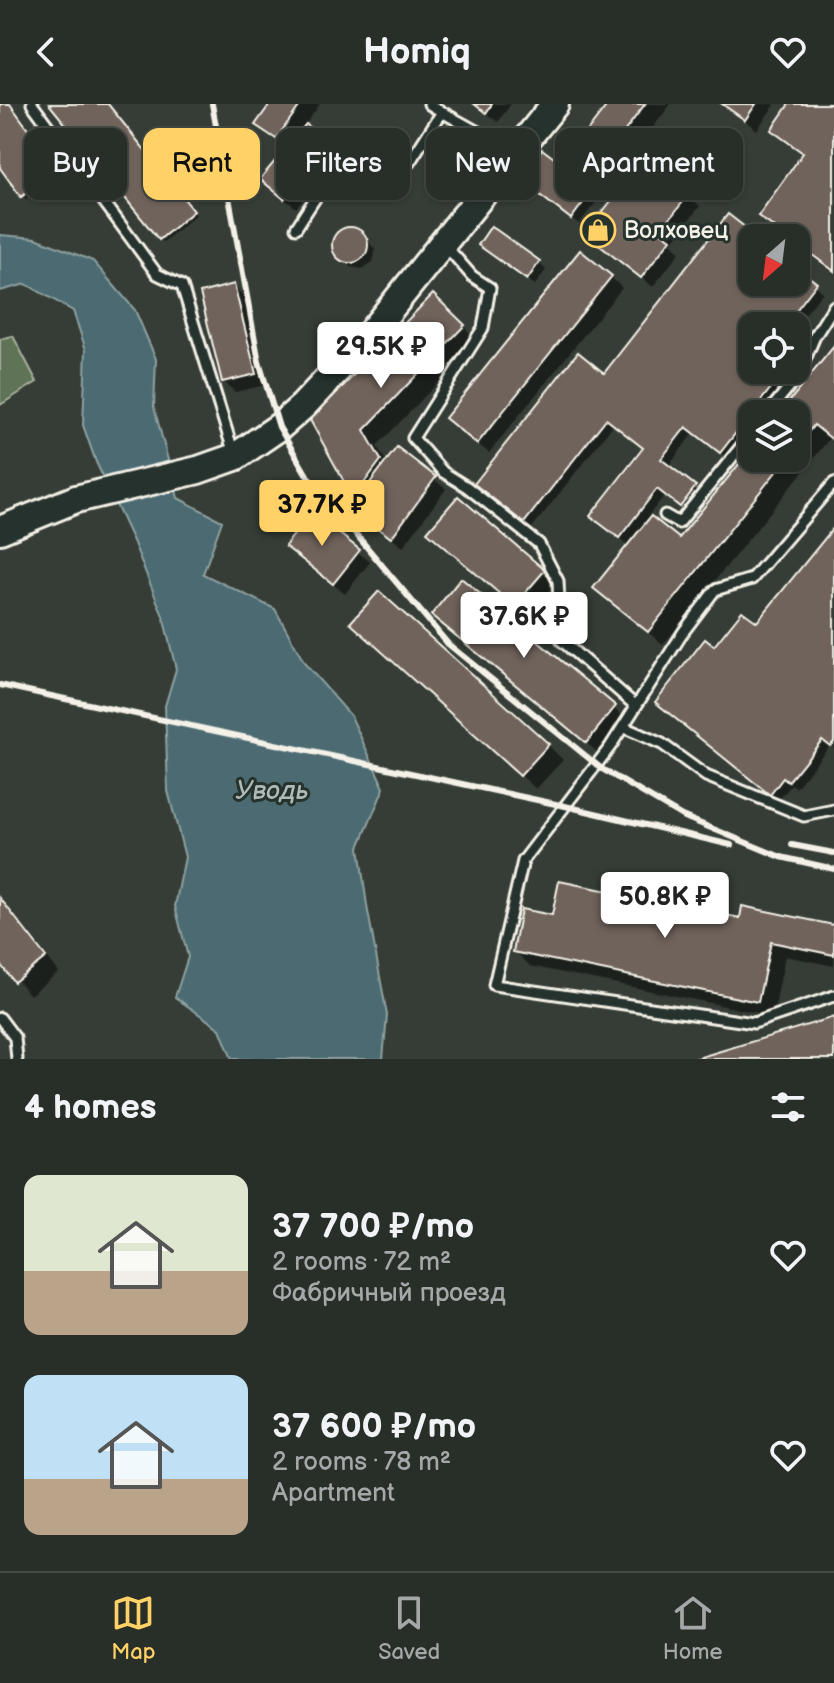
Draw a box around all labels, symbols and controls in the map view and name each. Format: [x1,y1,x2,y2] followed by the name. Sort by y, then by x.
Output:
[24,30,68,74] icon: back
[766,30,810,74] icon: heart
[363,31,471,74] text: Homiq
[24,128,127,200] chip: Buy
[143,128,260,200] chip: Rent
[276,128,410,200] chip: Filters
[426,128,539,200] chip: New
[555,128,743,200] chip: Apartment
[579,211,617,249] shop icon: Волховец
[624,216,728,245] place label: Волховец
[738,224,810,296] north arrow
[738,224,810,472] map controls
[738,312,810,384] button: locate
[307,322,455,390] pin: 29.5K ₽
[335,332,427,363] text: 29.5K ₽
[738,400,810,472] button: layers
[248,480,396,548] pin: 37.7K ₽
[277,490,367,521] text: 37.7K ₽
[450,592,598,660] pin: 37.6K ₽
[479,602,569,633] text: 37.6K ₽
[236,776,309,807] water label: Уводь
[591,872,739,940] pin: 50.8K ₽
[619,882,711,913] text: 50.8K ₽
[766,1085,810,1129] icon: filters
[24,1087,156,1128] text: 4 homes
[272,1206,474,1247] text: 37 700 ₽/mo
[88,1207,184,1303] icon: home
[766,1233,810,1277] icon: heart
[272,1247,451,1278] text: 2 rooms · 72 m²
[272,1278,506,1309] text: Фабричный проезд
[272,1406,476,1447] text: 37 600 ₽/mo
[88,1407,184,1503] icon: home
[766,1433,810,1477] icon: heart
[272,1447,451,1478] text: 2 rooms · 78 m²
[272,1478,395,1509] text: Apartment
[111,1591,156,1666] tab: Map
[378,1591,440,1666] tab: Saved
[663,1591,723,1666] tab: Home

